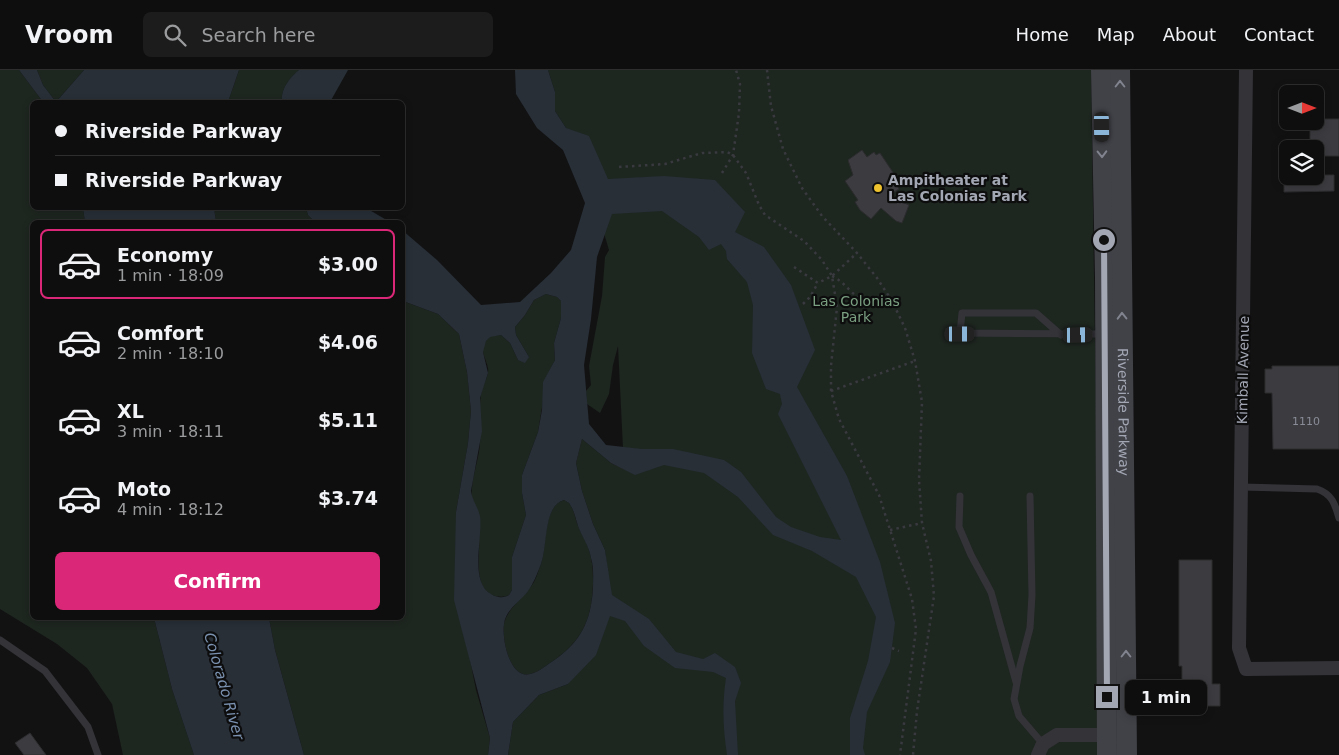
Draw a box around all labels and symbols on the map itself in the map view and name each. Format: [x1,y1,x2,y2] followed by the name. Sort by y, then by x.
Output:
[1115,80,1125,88] one-way arrow
[1279,85,1324,130] north arrow
[1094,112,1109,142] car
[1097,150,1108,158] one-way arrow
[888,172,1028,204] place label: Ampitheater at Las Colonias Park
[872,182,884,194] marker: Ampitheater at Las Colonias Park
[1093,229,1115,251] route start
[812,293,900,325] park label: Las Colonias Park
[1117,312,1128,320] one-way arrow
[1234,316,1252,424] street label: Kimball Avenue
[945,327,975,342] car
[1062,327,1093,343] car
[1115,348,1132,476] street label: Riverside Parkway
[1292,415,1320,428] house number: 1110
[200,630,248,742] water label: Colorado River
[1121,650,1131,658] one-way arrow
[1124,680,1207,714] callout: 1 min
[1096,686,1118,708] route end

